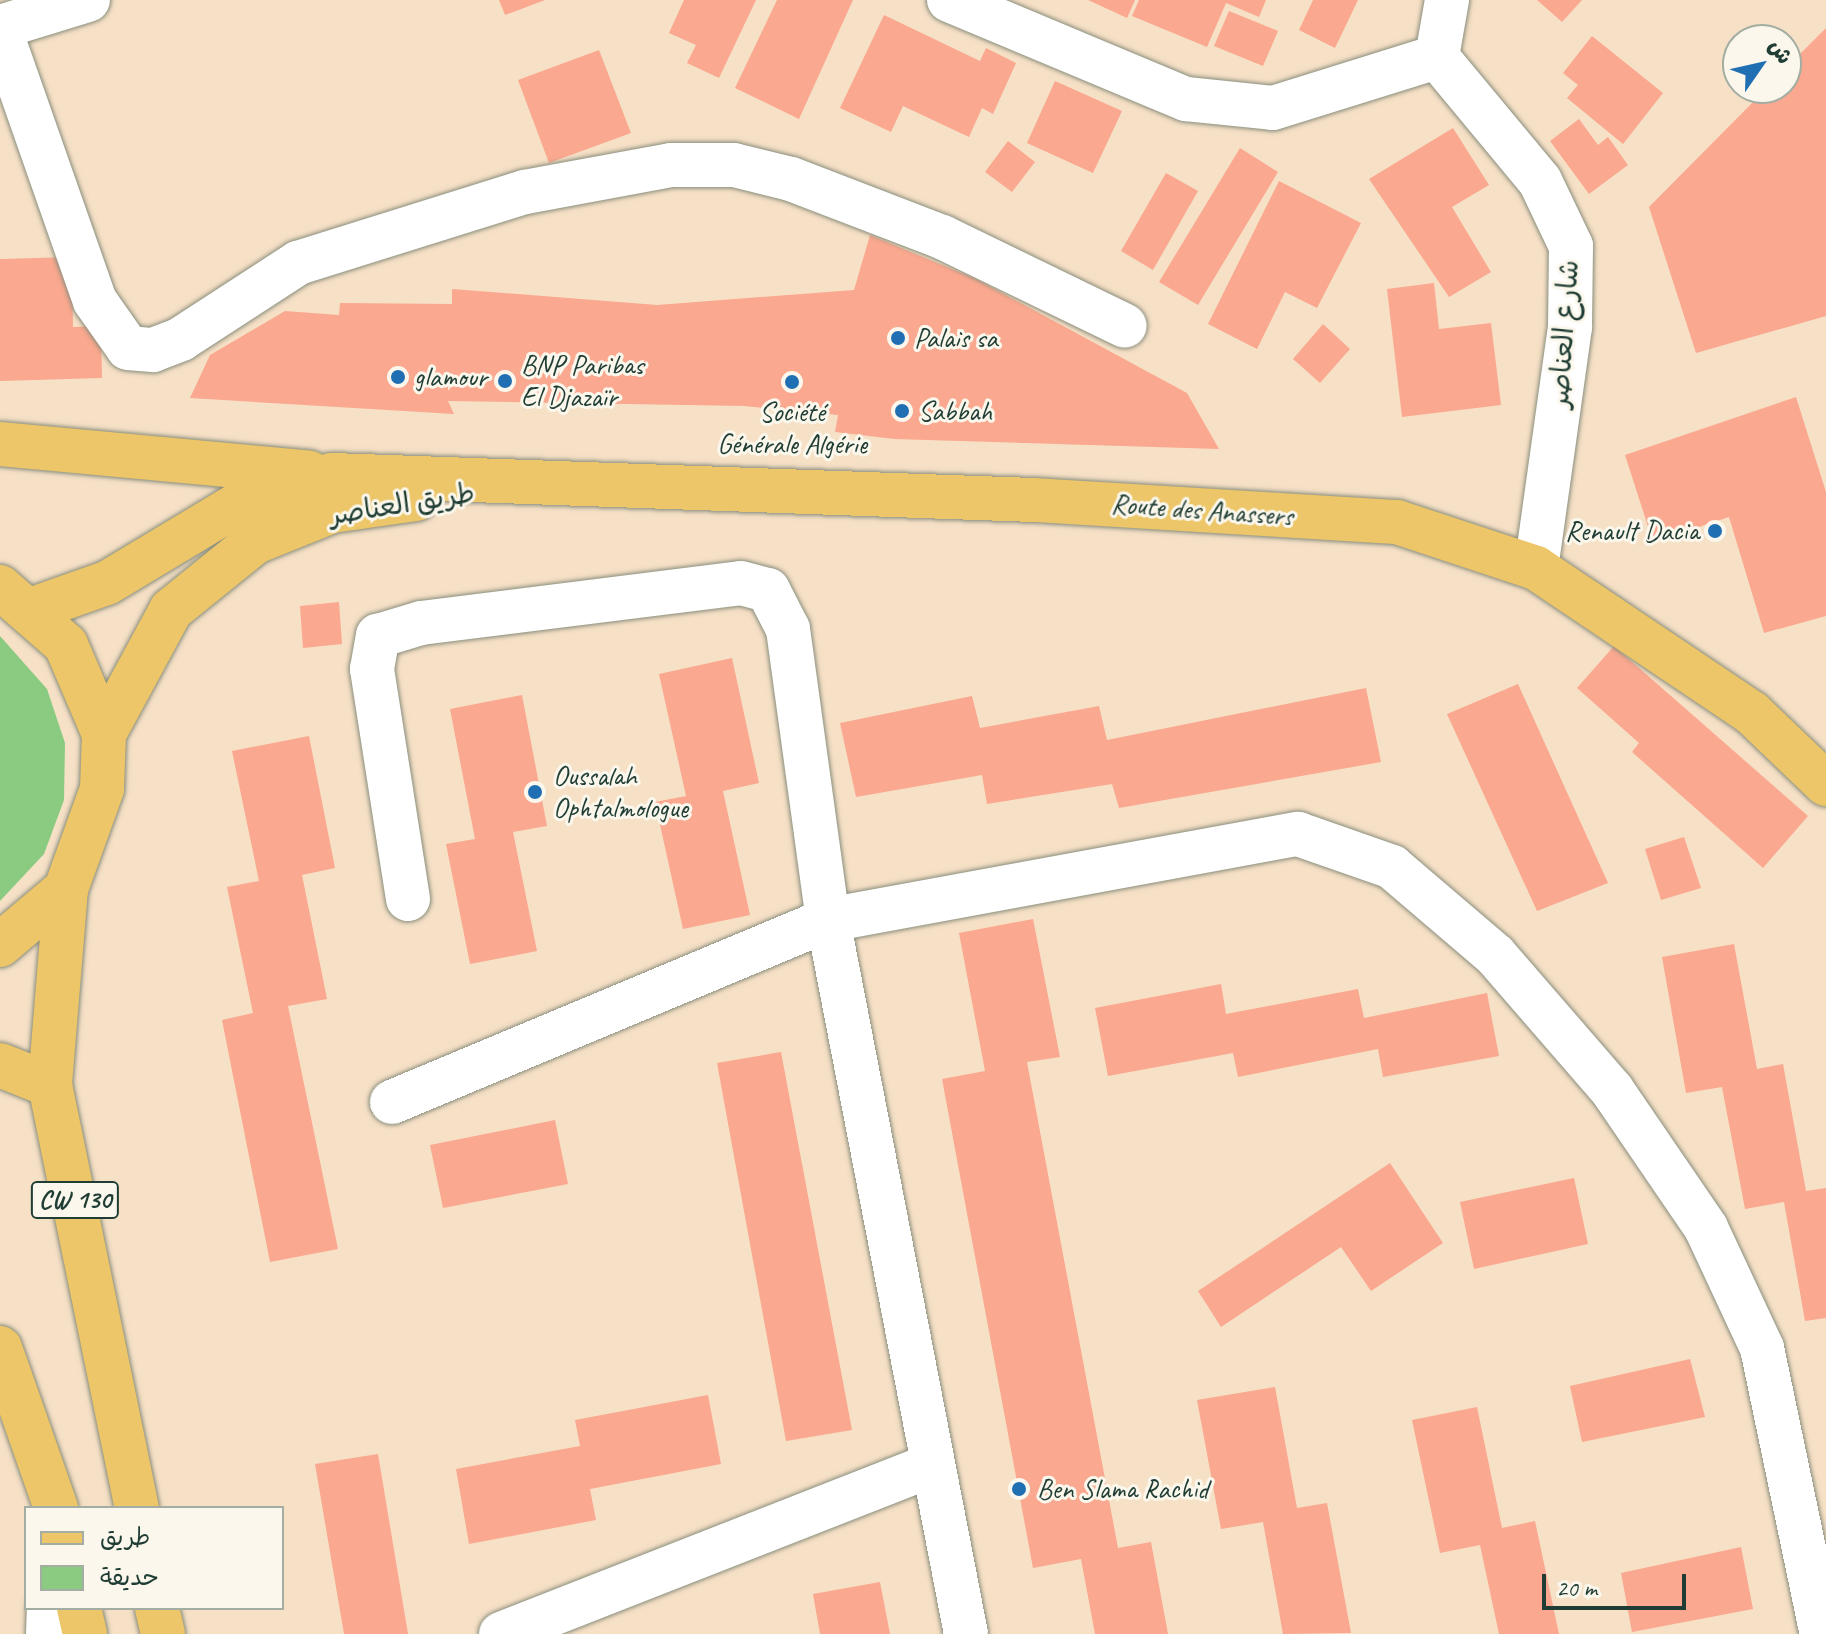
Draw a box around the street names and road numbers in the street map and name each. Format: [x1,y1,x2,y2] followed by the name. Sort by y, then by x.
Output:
[1542,259,1586,409] street label: شارع العناصر
[327,476,477,532] street label: طريق العناصر
[1110,487,1294,533] street label: Route des Anassers
[29,1178,121,1222] road number: CW 130

